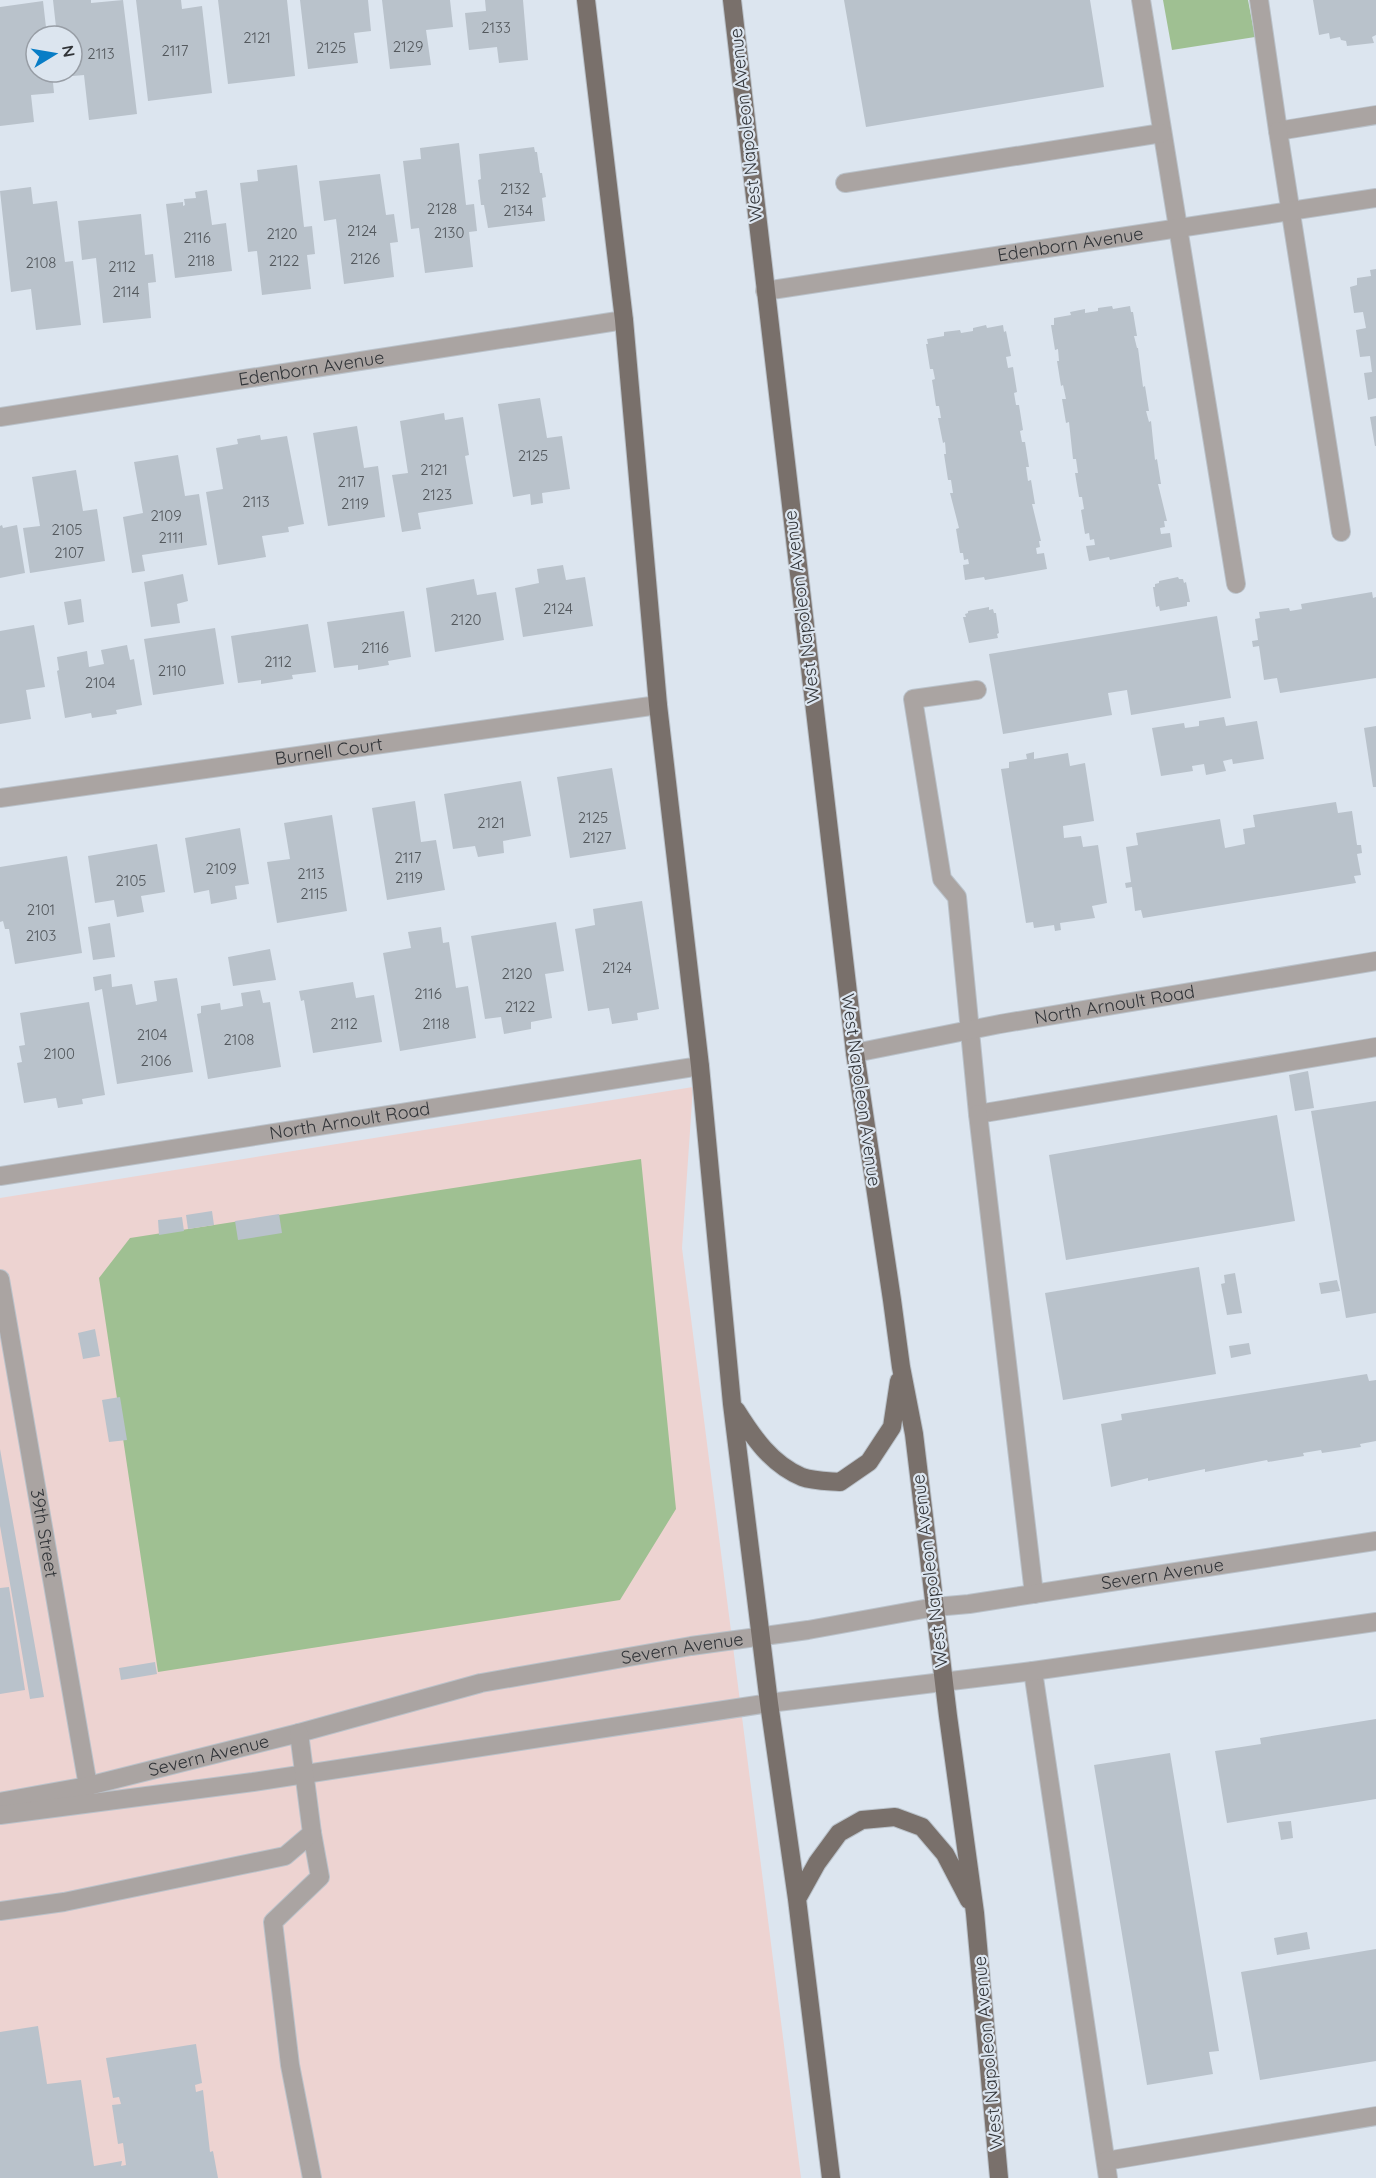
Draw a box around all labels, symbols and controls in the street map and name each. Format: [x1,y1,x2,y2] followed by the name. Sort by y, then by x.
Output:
[481,18,511,37] house number: 2133
[24,24,84,84] north arrow
[724,27,767,223] street label: West Napoleon Avenue
[243,28,271,47] house number: 2121
[393,37,423,56] house number: 2129
[316,38,346,57] house number: 2125
[161,41,189,60] house number: 2117
[58,43,80,59] text: N
[87,44,115,63] house number: 2113
[500,179,530,198] house number: 2132
[427,199,457,218] house number: 2128
[503,201,533,220] house number: 2134
[347,221,377,240] house number: 2124
[996,222,1145,266] street label: Edenborn Avenue
[434,223,464,242] house number: 2130
[266,224,298,243] house number: 2120
[183,228,211,247] house number: 2116
[350,249,380,268] house number: 2126
[187,251,215,270] house number: 2118
[269,251,299,270] house number: 2122
[26,253,56,272] house number: 2108
[108,257,136,276] house number: 2112
[112,282,140,301] house number: 2114
[237,345,386,391] street label: Edenborn Avenue
[518,446,548,465] house number: 2125
[420,460,448,479] house number: 2121
[337,472,365,491] house number: 2117
[422,485,452,504] house number: 2123
[242,492,270,511] house number: 2113
[341,494,369,513] house number: 2119
[150,506,182,525] house number: 2109
[778,509,825,705] street label: West Napoleon Avenue
[52,520,82,539] house number: 2105
[159,528,183,547] house number: 2111
[54,543,84,562] house number: 2107
[543,599,573,618] house number: 2124
[450,610,482,629] house number: 2120
[361,638,389,657] house number: 2116
[264,652,292,671] house number: 2112
[158,661,186,680] house number: 2110
[85,673,115,692] house number: 2104
[273,732,384,770] street label: Burnell Court
[578,808,608,827] house number: 2125
[477,813,505,832] house number: 2121
[582,828,612,847] house number: 2127
[394,848,422,867] house number: 2117
[205,859,237,878] house number: 2109
[297,864,325,883] house number: 2113
[395,868,423,887] house number: 2119
[116,871,146,890] house number: 2105
[300,884,328,903] house number: 2115
[27,900,55,919] house number: 2101
[26,926,56,945] house number: 2103
[602,958,632,977] house number: 2124
[501,964,533,983] house number: 2120
[1033,980,1196,1029] street label: North Arnoult Road
[414,984,442,1003] house number: 2116
[837,992,886,1188] street label: West Napoleon Avenue
[505,997,535,1016] house number: 2122
[330,1014,358,1033] house number: 2112
[422,1014,450,1033] house number: 2118
[137,1025,167,1044] house number: 2104
[224,1030,254,1049] house number: 2108
[43,1044,75,1063] house number: 2100
[141,1051,171,1070] house number: 2106
[268,1097,432,1144] street label: North Arnoult Road
[906,1473,953,1669] street label: West Napoleon Avenue
[26,1487,64,1579] street label: 39th Street
[1099,1553,1225,1594] street label: Severn Avenue
[619,1627,745,1669] street label: Severn Avenue
[146,1729,271,1781] street label: Severn Avenue
[968,1955,1007,2151] street label: West Napoleon Avenue

